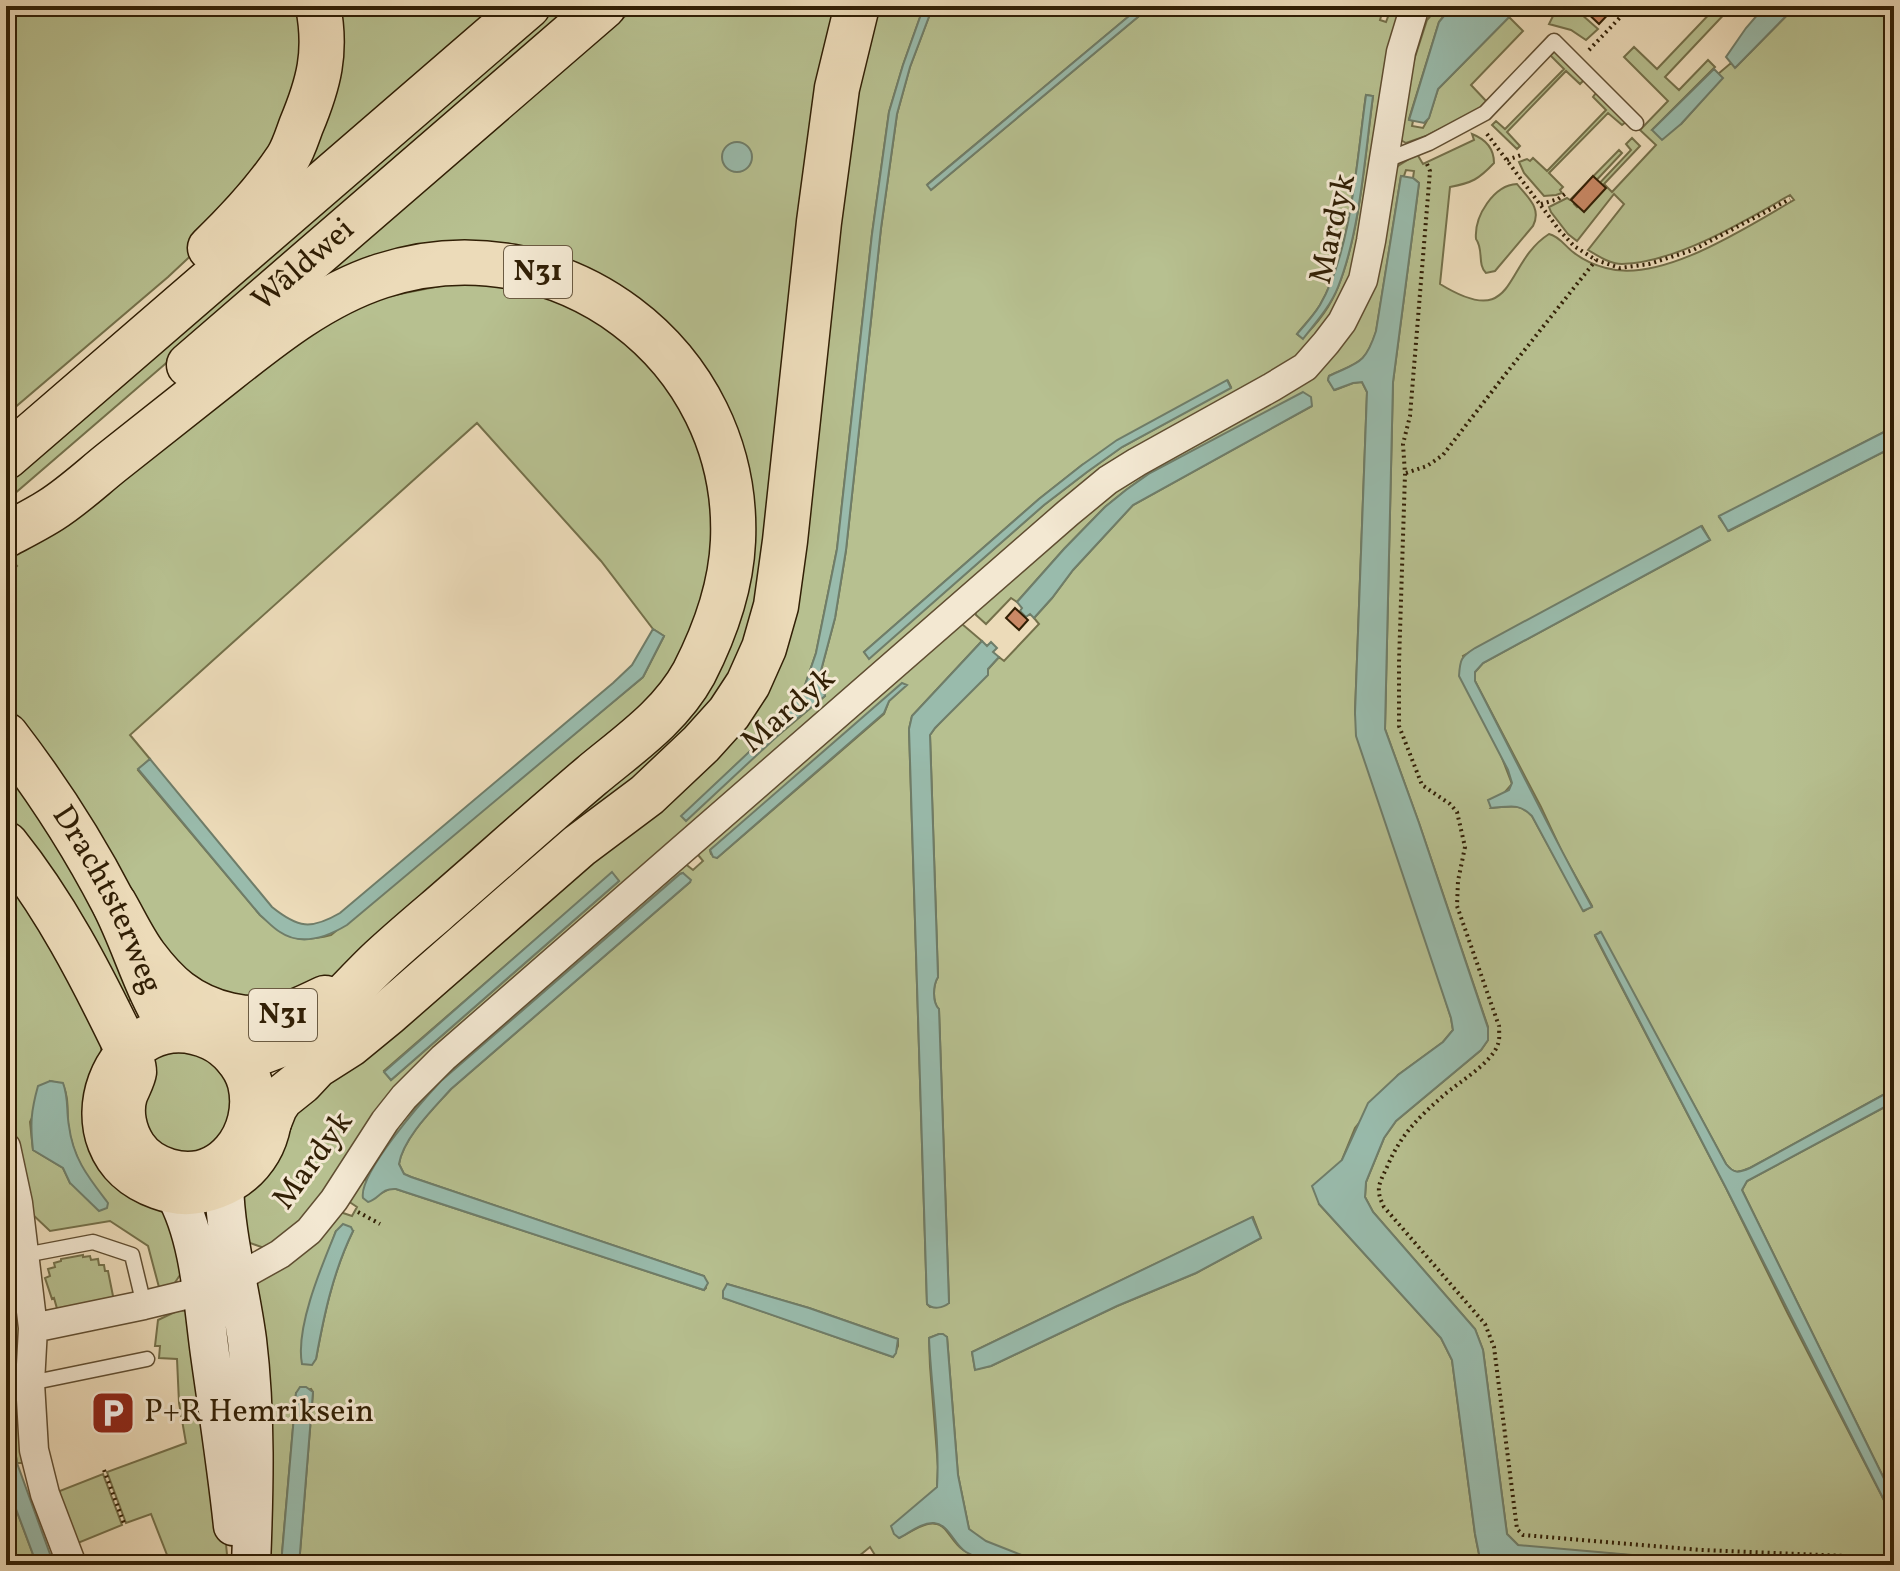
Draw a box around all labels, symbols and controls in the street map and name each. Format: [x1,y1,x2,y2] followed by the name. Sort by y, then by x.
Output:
[1300,170,1368,288] street label: Mardyk
[243,209,365,322] street label: Wâldwei
[504,246,572,298] road number: N31
[732,658,846,764] street label: Mardyk
[40,797,172,1001] street label: Drachtsterweg
[249,989,317,1041] road number: N31
[263,1103,365,1219] street label: Mardyk
[89,1389,137,1437] parking icon: P+R Hemriksein
[144,1391,374,1435] place label: P+R Hemriksein

